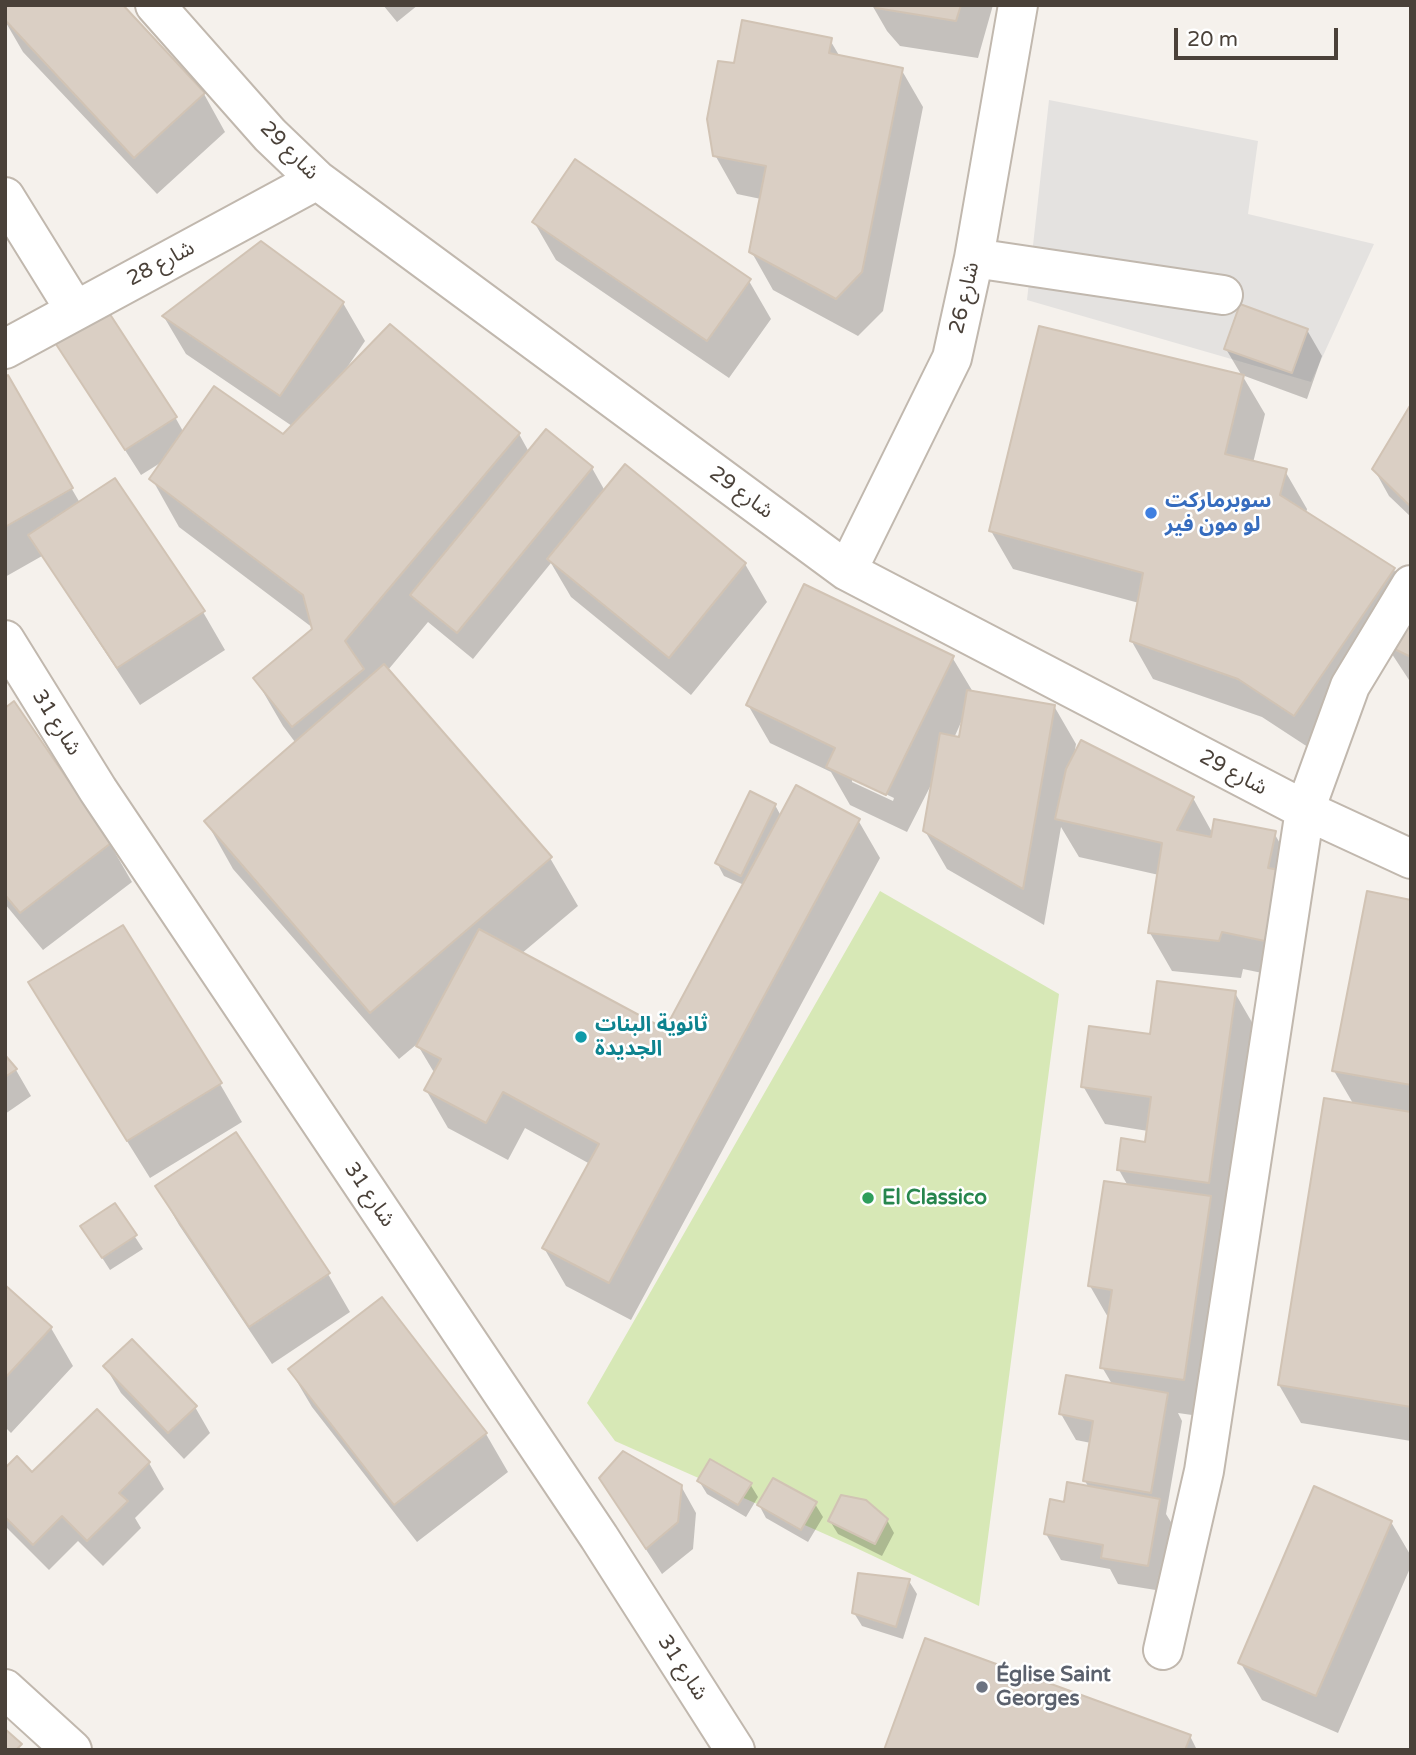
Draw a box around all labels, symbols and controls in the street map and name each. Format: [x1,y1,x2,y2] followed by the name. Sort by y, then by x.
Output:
[1178,14,1342,58] scale bar
[1187,27,1238,52] text: 20 m
[254,116,324,186] street label: شارع 29
[123,236,199,292] street label: شارع 28
[945,260,985,336] street label: شارع 26
[704,461,778,525] street label: شارع 29
[1165,488,1271,538] place label: سوبرماركت لو مون فير
[1143,505,1159,521] marker: سوبرماركت لو مون فير
[26,685,86,761] street label: شارع 31
[1195,745,1271,801] street label: شارع 29
[595,1012,708,1062] place label: ثانوية البنات الجديدة
[573,1029,589,1045] marker: ثانوية البنات الجديدة
[338,1158,400,1232] street label: شارع 31
[882,1185,987,1211] place label: El Classico
[860,1190,876,1206] marker: El Classico
[652,1631,712,1705] street label: شارع 31
[996,1662,1111,1712] place label: Église Saint Georges
[974,1679,990,1695] marker: Église Saint Georges

